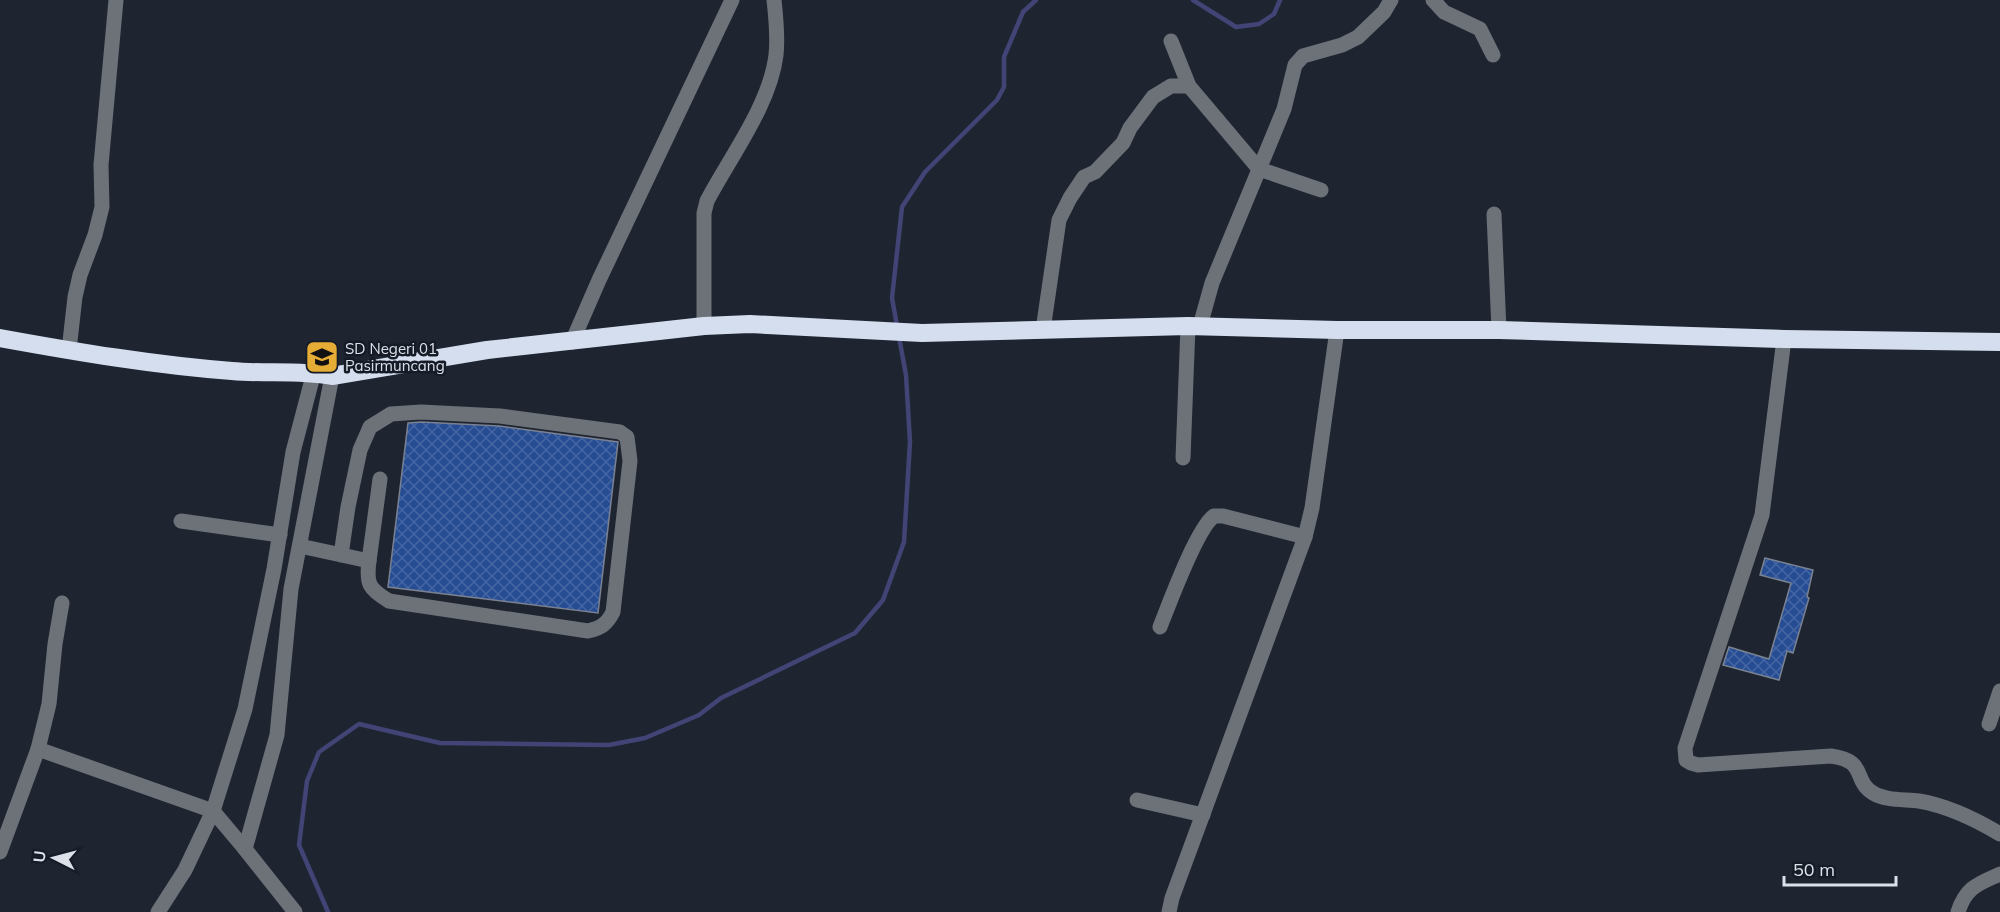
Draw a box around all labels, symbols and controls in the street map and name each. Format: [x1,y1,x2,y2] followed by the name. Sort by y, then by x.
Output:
[304,339,340,375] school or university icon: SD Negeri 01 Pasirmuncang
[345,339,445,375] place label: SD Negeri 01 Pasirmuncang
[24,828,84,888] north arrow
[29,849,50,863] text: U
[1784,849,1896,887] scale bar
[1793,858,1835,881] text: 50 m

